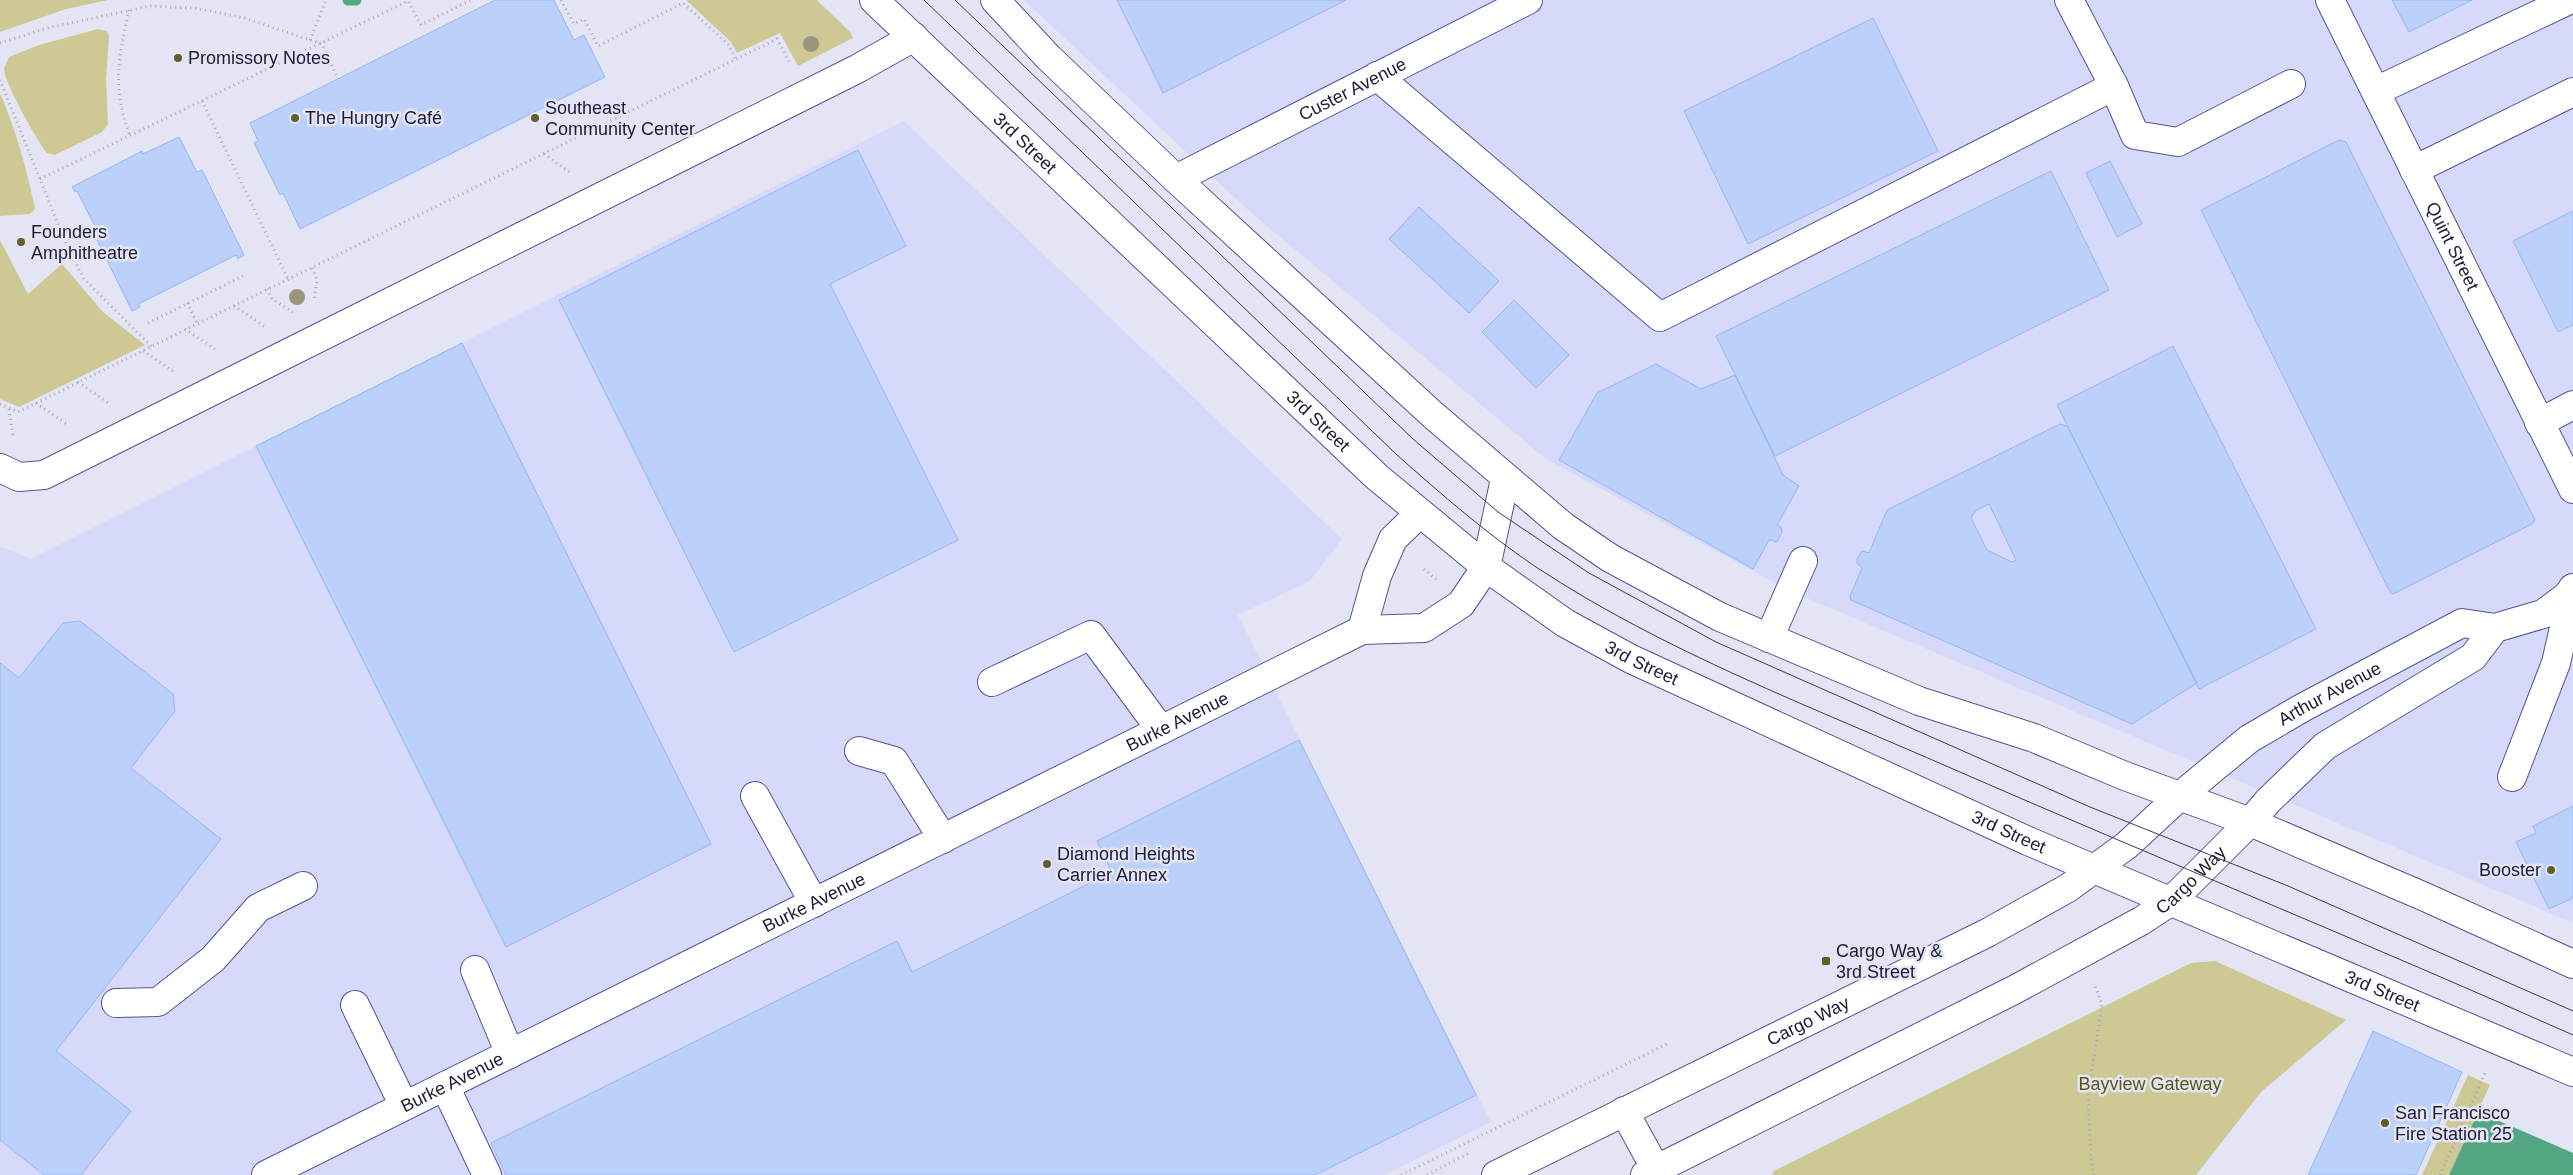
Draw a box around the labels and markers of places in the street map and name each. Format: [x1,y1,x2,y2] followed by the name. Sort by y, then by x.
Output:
[188,48,330,68] place label: Promissory Notes
[172,52,184,64] marker: Promissory Notes
[545,98,695,139] place label: Southeast Community Center
[305,108,442,128] place label: The Hungry Café
[289,112,301,124] marker: The Hungry Café
[529,112,541,124] marker: Southeast Community Center
[31,222,138,263] place label: Founders Amphitheatre
[15,236,27,248] marker: Founders Amphitheatre
[1057,844,1195,885] place label: Diamond Heights Carrier Annex
[1041,858,1053,870] marker: Diamond Heights Carrier Annex
[2479,860,2541,880] place label: Booster
[2545,864,2557,876] marker: Booster
[1836,941,1942,982] place label: Cargo Way & 3rd Street
[1820,955,1832,967] marker: Cargo Way & 3rd Street
[2395,1103,2512,1144] place label: San Francisco Fire Station 25
[2379,1117,2391,1129] marker: San Francisco Fire Station 25

